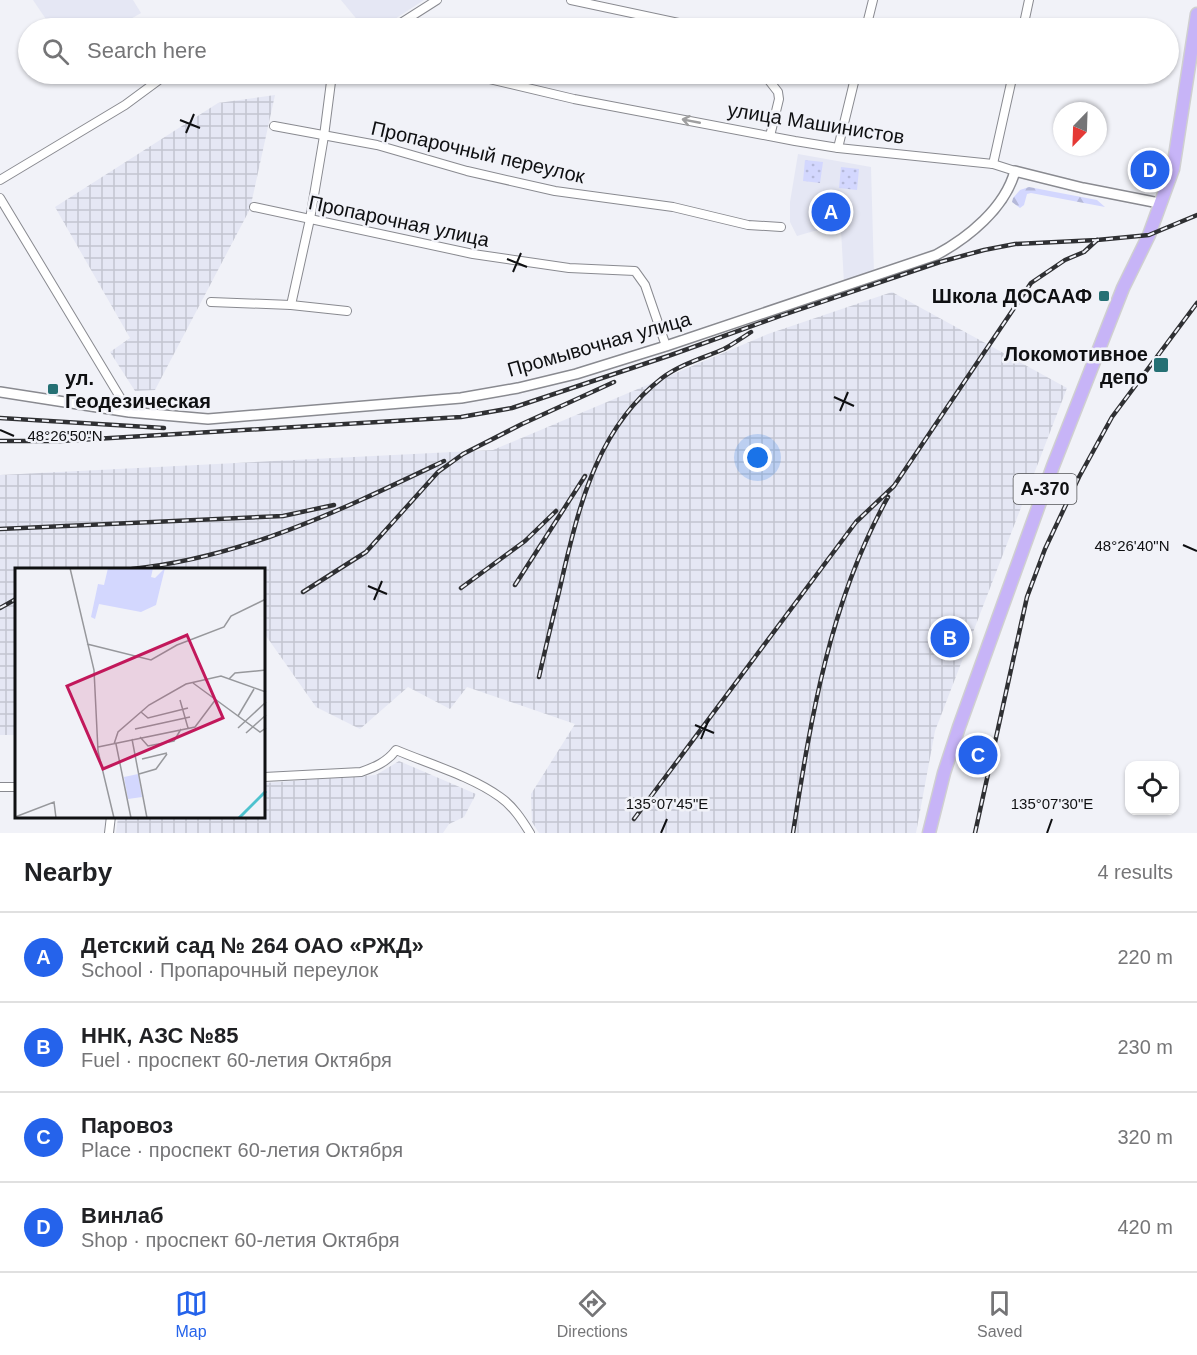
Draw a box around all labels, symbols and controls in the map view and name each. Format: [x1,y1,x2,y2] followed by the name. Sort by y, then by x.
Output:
[18,18,1179,84] search box
[39,35,72,68] icon: search
[87,38,207,63] text: Search here
[726,98,906,148] street label: улица Машинистов
[1053,102,1107,156] north arrow
[682,115,702,126] one-way arrow
[369,117,587,187] street label: Пропарочный переулок
[1130,148,1170,192] pin: D
[812,190,850,234] pin: A
[307,191,492,251] street label: Пропарочная улица
[932,285,1092,307] place label: Школа ДОСААФ
[1097,289,1111,303] marker: Школа ДОСААФ
[505,307,694,381] street label: Промывочная улица
[1004,343,1148,388] place label: Локомотивное депо
[1152,356,1170,374] marker: Локомотивное депо
[65,367,211,412] place label: ул. Геодезическая
[46,382,60,396] marker: ул. Геодезическая
[27,427,103,444] text: 48°26'50"N
[743,443,772,472] your location
[1014,474,1076,504] road number: А-370
[1094,537,1170,554] text: 48°26'40"N
[15,568,266,818] inset map
[930,616,970,660] pin: B
[958,732,998,777] pin: C
[1125,761,1179,815] map controls
[1125,761,1179,815] button: locate
[626,795,708,812] text: 135°07'45"E
[1011,795,1093,812] text: 135°07'30"E
[24,857,112,887] text: Nearby
[1097,861,1173,883] text: 4 results
[81,933,424,958] text: Детский сад № 264 ОАО «РЖД»
[36,946,51,968] text: A
[1117,946,1173,968] text: 220 m
[81,959,378,981] text: School · Пропарочный переулок
[81,1023,239,1048] text: ННК, АЗС №85
[36,1036,51,1058] text: B
[1117,1036,1173,1058] text: 230 m
[81,1049,392,1071] text: Fuel · проспект 60-летия Октября
[81,1113,173,1138] text: Паровоз
[36,1126,51,1148] text: C
[1117,1126,1173,1148] text: 320 m
[81,1139,403,1161] text: Place · проспект 60-летия Октября
[81,1203,164,1228] text: Винлаб
[36,1216,51,1238] text: D
[1117,1216,1173,1238] text: 420 m
[81,1229,400,1251] text: Shop · проспект 60-летия Октября
[175,1287,208,1341] tab: Map
[557,1287,628,1341] tab: Directions
[977,1287,1022,1341] tab: Saved

